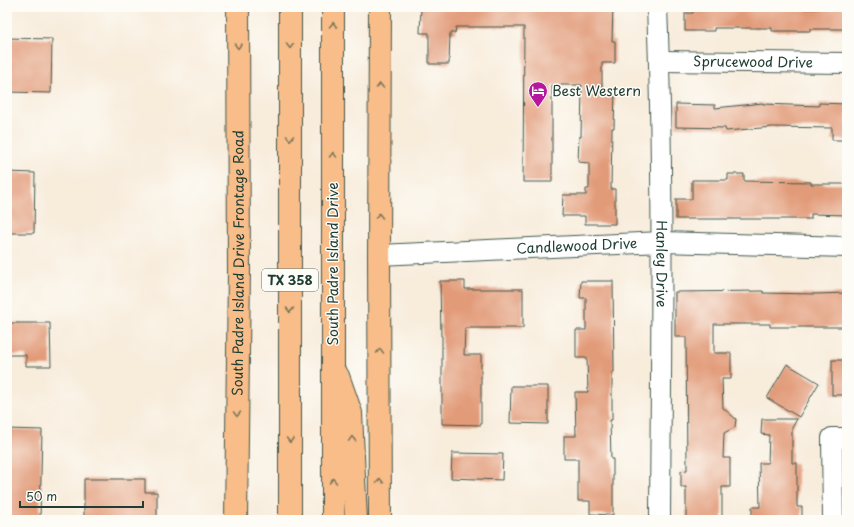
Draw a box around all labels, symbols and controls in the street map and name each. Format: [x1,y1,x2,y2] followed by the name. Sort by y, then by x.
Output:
[329,22,337,28] one-way arrow
[234,43,242,49] one-way arrow
[286,43,294,49] one-way arrow
[693,50,813,73] street label: Sprucewood Drive
[527,80,549,108] hotel icon: Best Western
[552,80,641,101] place label: Best Western
[376,83,384,89] one-way arrow
[226,130,249,396] street label: South Padre Island Drive Frontage Road
[286,135,294,141] one-way arrow
[329,152,337,158] one-way arrow
[322,182,343,346] street label: South Padre Island Drive
[375,213,383,219] one-way arrow
[651,220,673,308] street label: Hanley Drive
[516,232,638,259] street label: Candlewood Drive
[262,269,318,291] road number: TX 358
[286,307,294,313] one-way arrow
[375,348,384,354] one-way arrow
[233,411,242,417] one-way arrow
[348,436,357,442] one-way arrow
[286,437,294,443] one-way arrow
[329,478,337,484] one-way arrow
[376,478,384,484] one-way arrow
[20,483,143,509] scale bar
[26,487,57,505] text: 50 m

